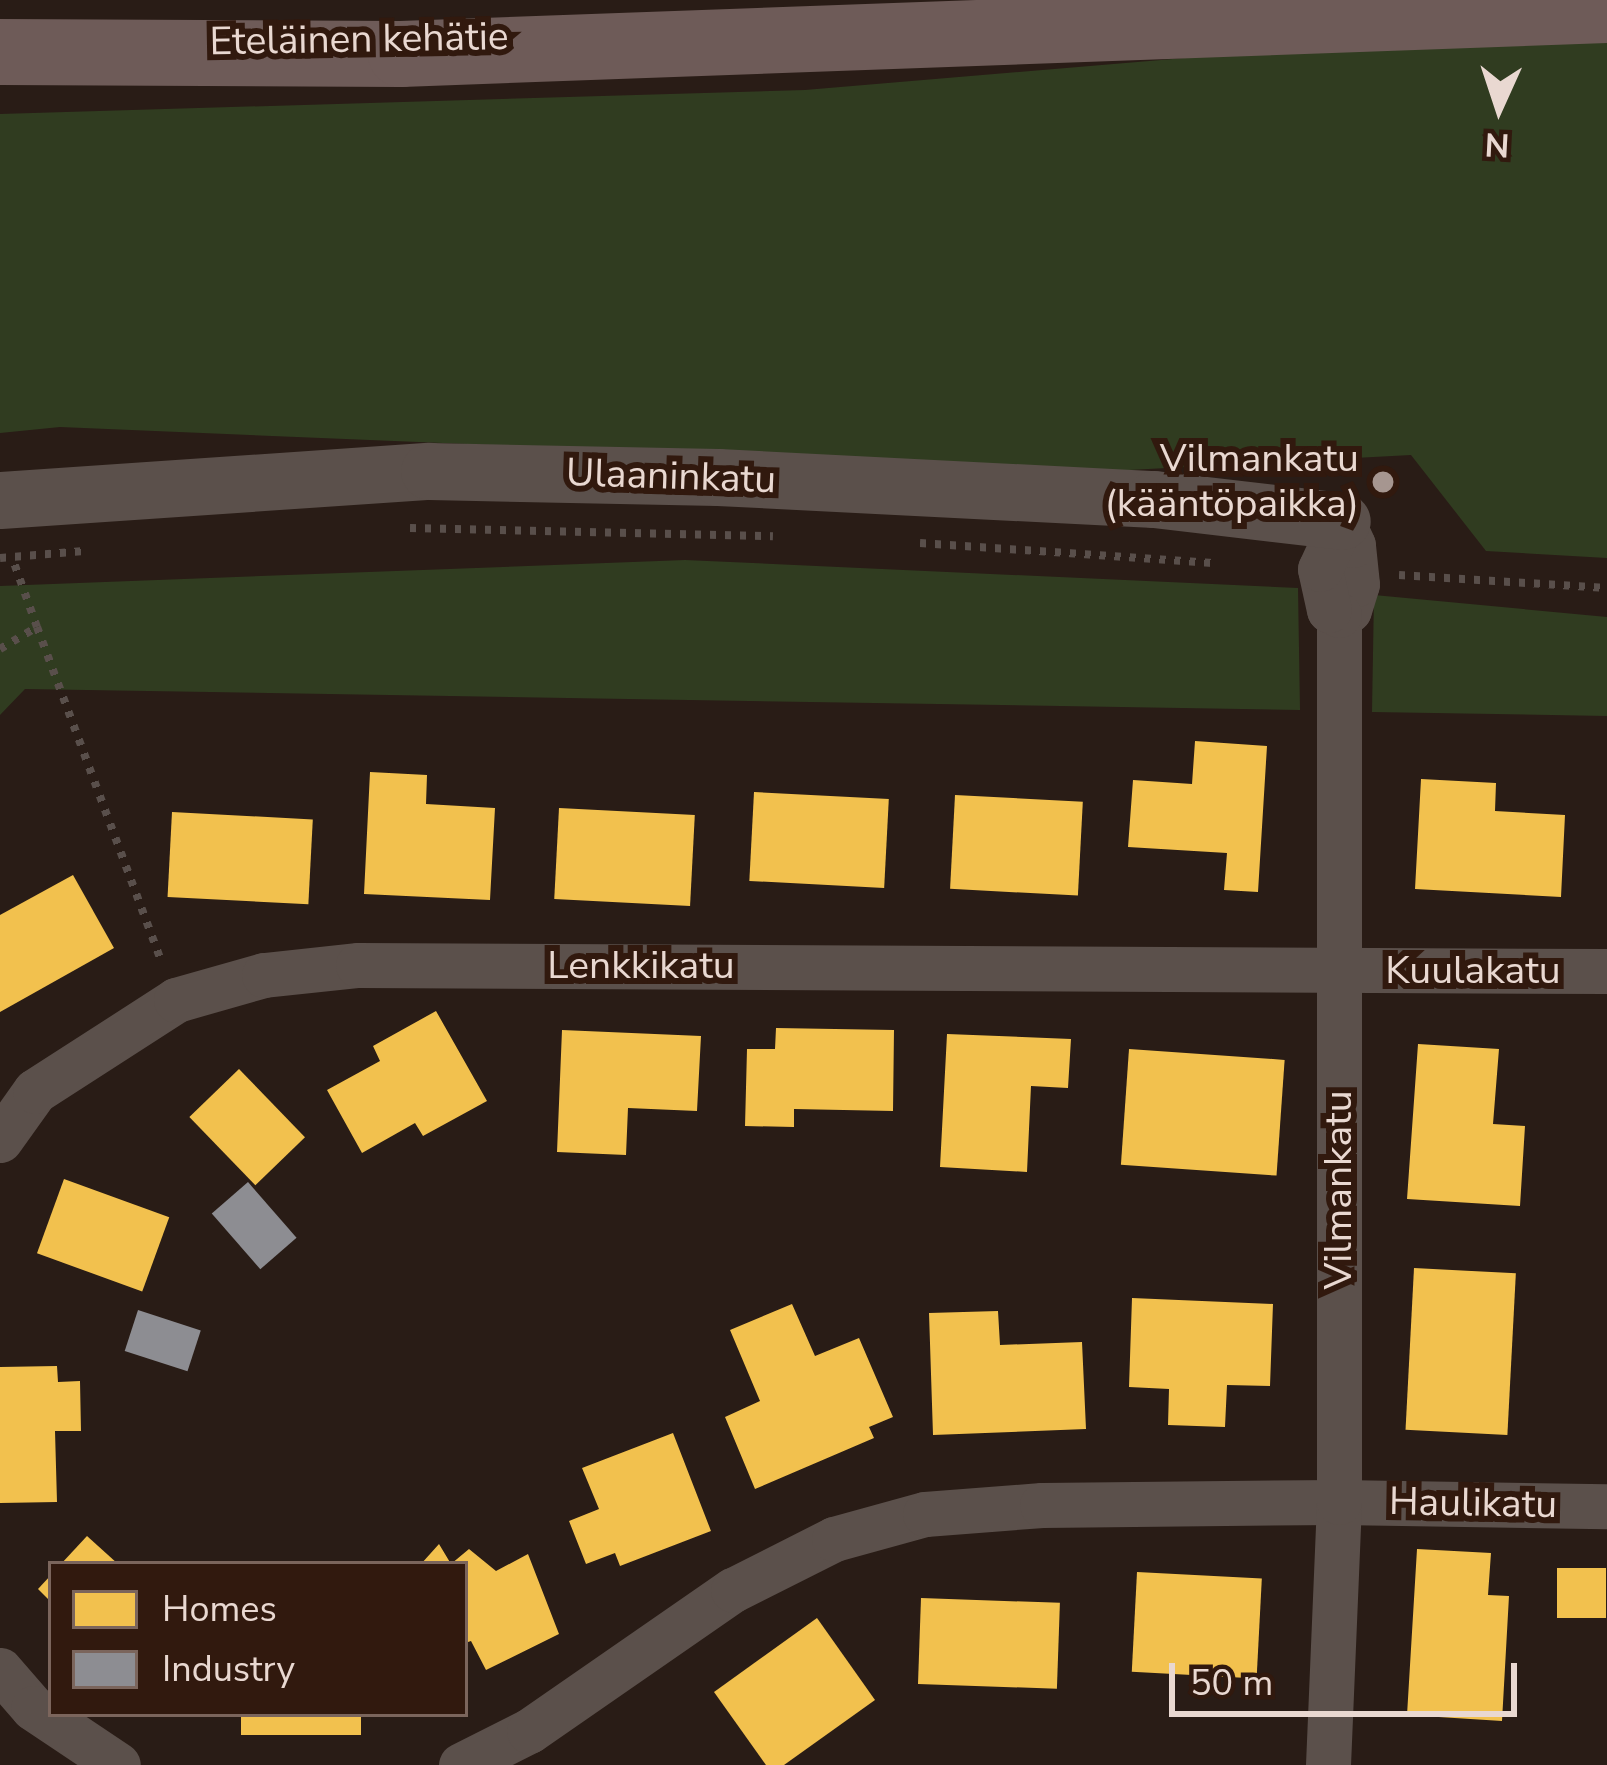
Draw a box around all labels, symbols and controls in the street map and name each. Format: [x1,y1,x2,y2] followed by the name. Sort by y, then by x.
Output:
[209,14,509,66] street label: Eteläinen kehätie
[1439,48,1559,168] north arrow
[1484,121,1511,168] text: N
[1104,437,1359,528] place label: Vilmankatu (kääntöpaikka)
[565,450,777,504] street label: Ulaaninkatu
[1370,469,1396,495] marker: Vilmankatu (kääntöpaikka)
[547,943,735,989] street label: Lenkkikatu
[1385,948,1561,994] street label: Kuulakatu
[1316,1090,1362,1290] street label: Vilmankatu
[1388,1479,1558,1529] street label: Haulikatu
[48,1561,468,1717] legend
[162,1585,277,1634] text: Homes
[1175,1639,1523,1713] scale bar
[162,1645,295,1694] text: Industry
[1190,1659,1273,1708] text: 50 m

